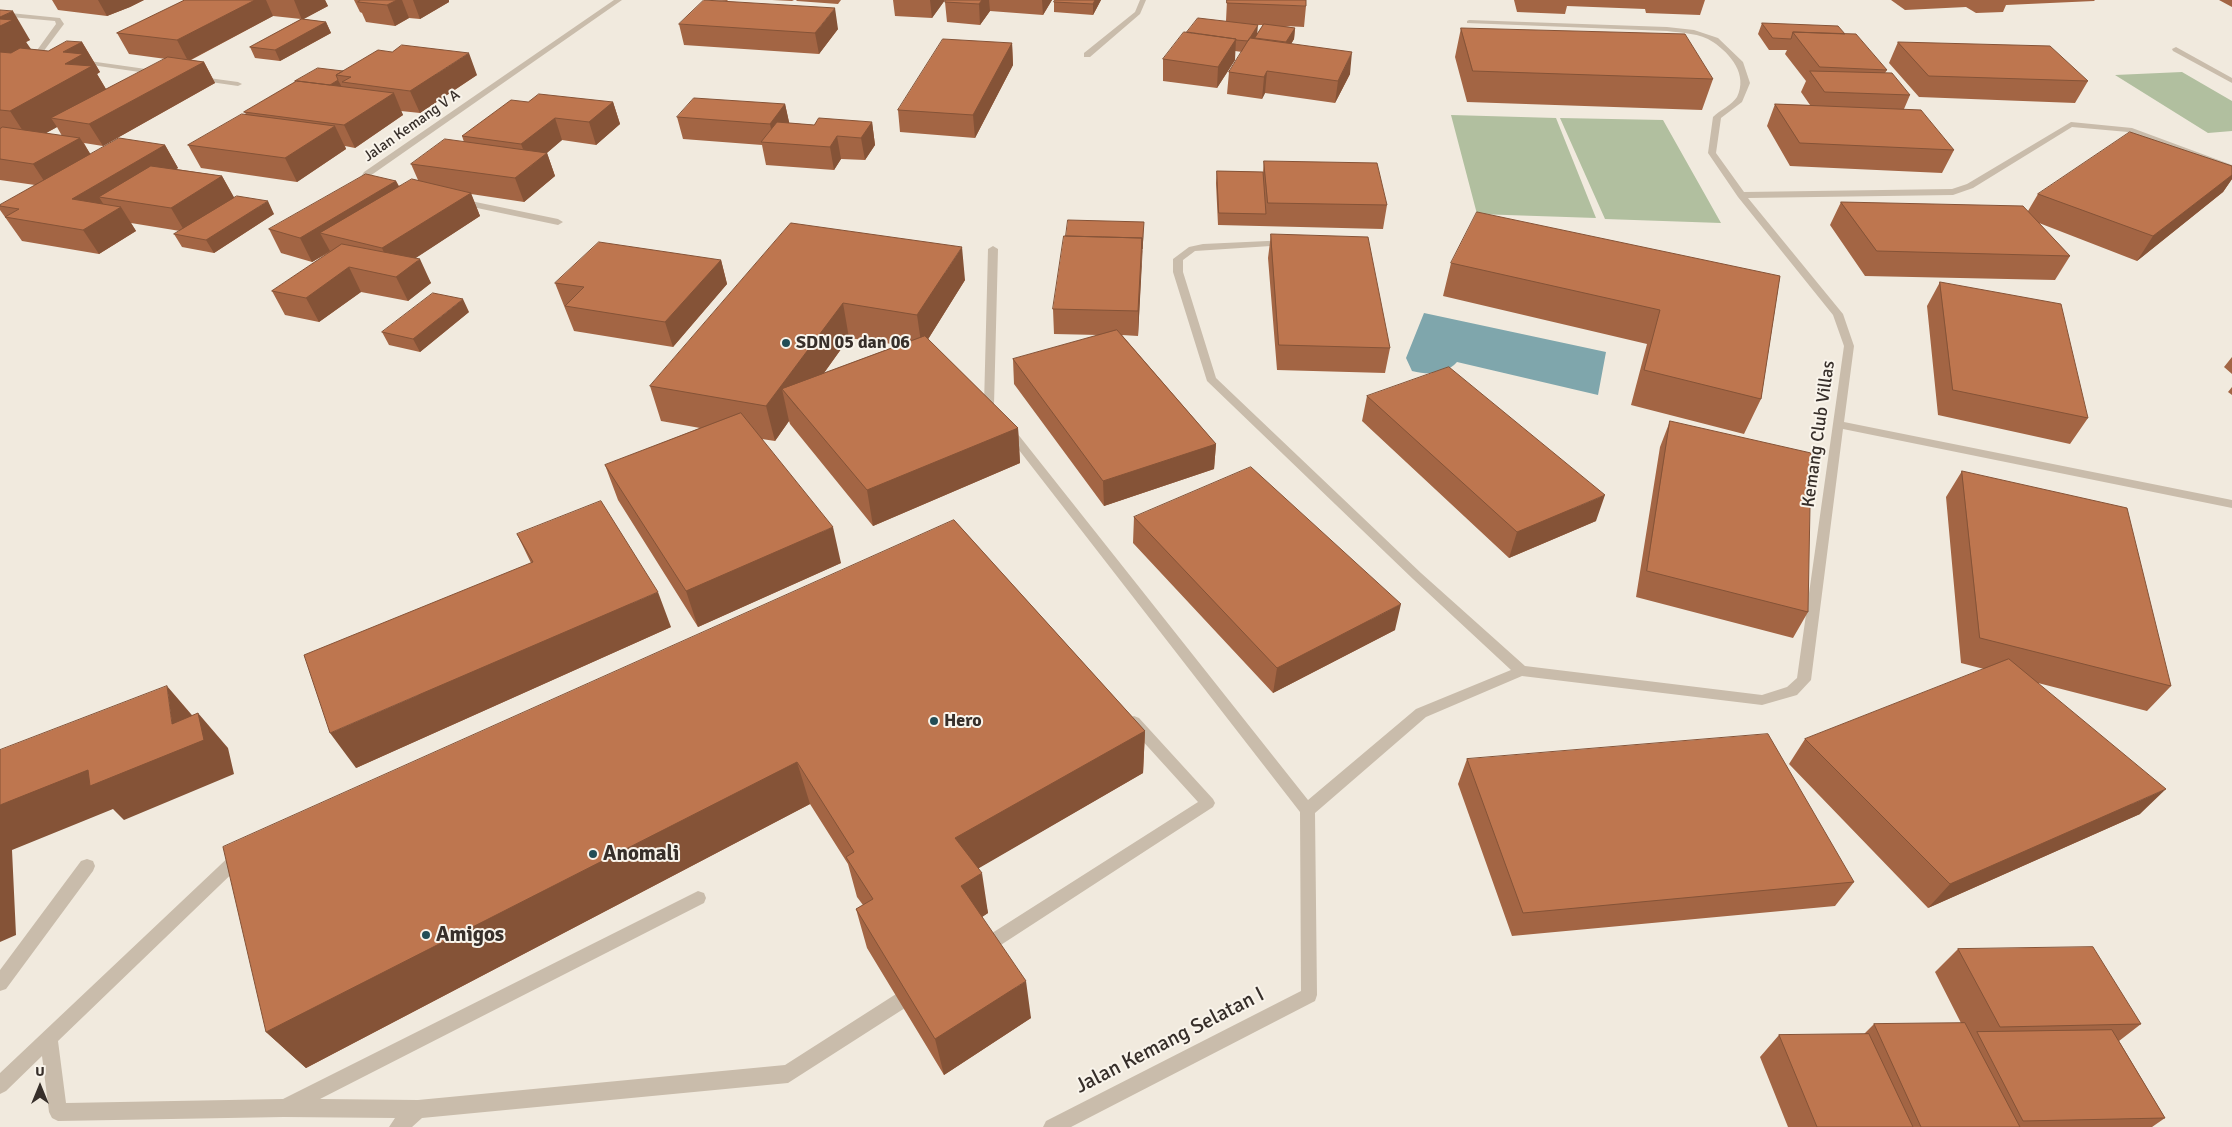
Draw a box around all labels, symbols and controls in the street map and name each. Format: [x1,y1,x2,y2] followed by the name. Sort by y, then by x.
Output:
[360,86,464,166] street label: Jalan Kemang V A
[796,332,910,354] place label: SDN 05 dan 06
[780,337,792,349] marker: SDN 05 dan 06
[1798,359,1840,509] street label: Kemang Club Villas
[944,710,982,732] place label: Hero
[928,715,940,727] marker: Hero
[603,841,679,867] place label: Anomali
[587,848,599,860] marker: Anomali
[436,922,504,948] place label: Amigos
[420,929,432,941] marker: Amigos
[1071,982,1269,1100] street label: Jalan Kemang Selatan I
[15,1062,65,1112] north arrow
[35,1063,45,1080] text: U

